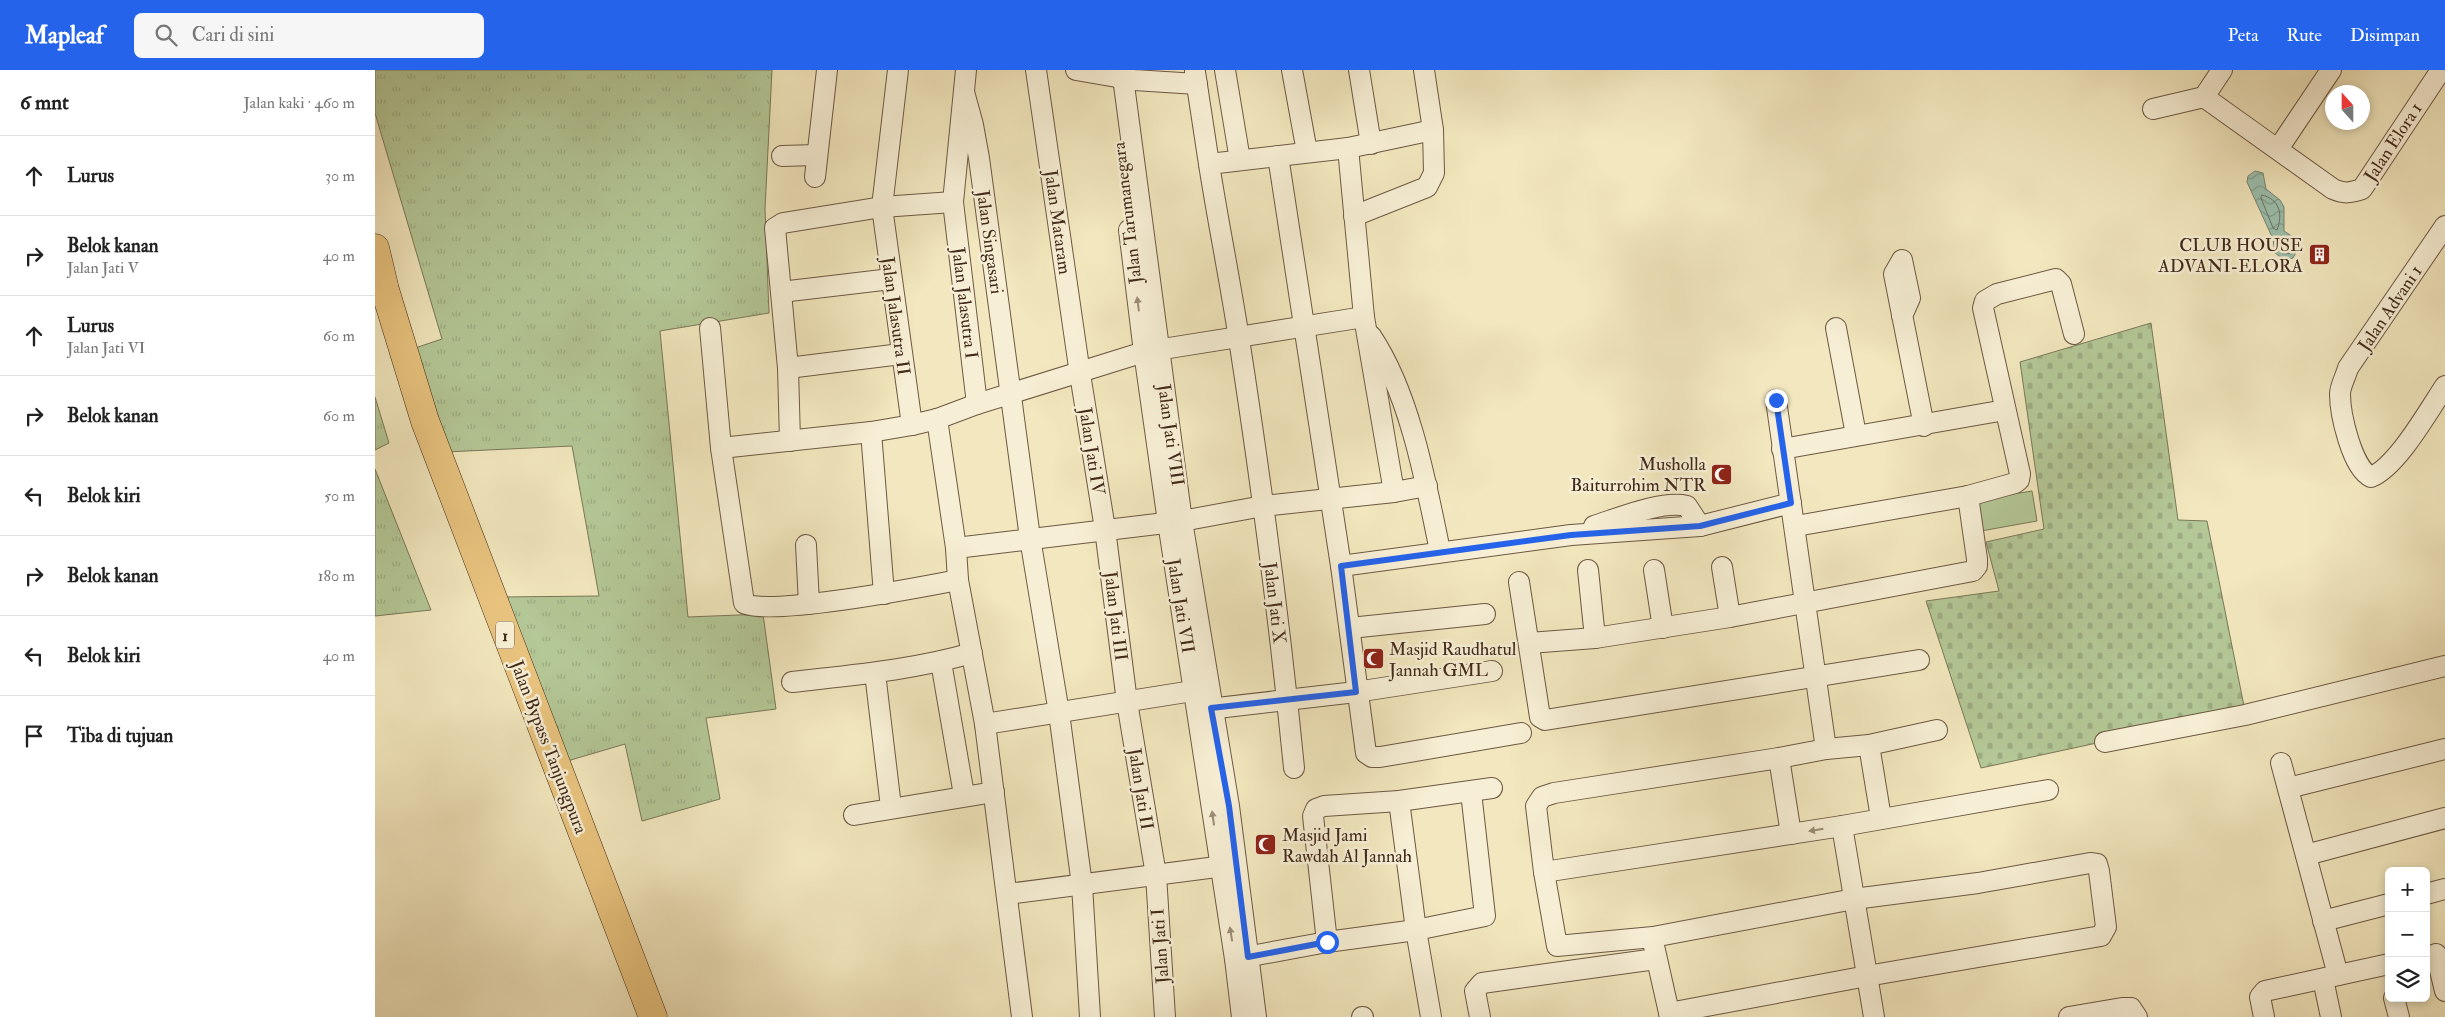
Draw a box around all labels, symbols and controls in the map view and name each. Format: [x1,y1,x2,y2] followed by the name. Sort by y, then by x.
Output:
[134,13,484,58] search box
[25,20,104,51] text: Mapleaf
[152,21,180,49] icon: search
[192,23,274,47] text: Cari di sini
[2228,24,2259,47] text: Peta
[2287,24,2322,47] text: Rute
[2350,24,2420,47] text: Disimpan
[2325,85,2370,130] north arrow
[20,89,69,116] text: 6 mnt
[243,93,355,113] text: Jalan kaki · 460 m
[2359,98,2428,187] street label: Jalan Elora 1
[1107,140,1148,286] street label: Jalan Tarumanegara
[20,162,48,190] icon: ahead
[67,164,114,188] text: Lurus
[325,166,355,186] text: 30 m
[1039,167,1076,276] street label: Jalan Mataram
[971,188,1008,296] street label: Jalan Singasari
[67,234,158,258] text: Belok kanan
[2157,234,2304,278] place label: CLUB HOUSE ADVANI-ELORA
[20,242,48,270] icon: right
[2307,243,2331,267] building icon: CLUB HOUSE ADVANI-ELORA
[946,245,983,360] street label: Jalan Jalasutra I
[322,246,355,266] text: 40 m
[876,254,915,377] street label: Jalan Jalasutra II
[67,258,139,278] text: Jalan Jati V
[2353,261,2428,357] street label: Jalan Advani 1
[1134,295,1142,311] one-way arrow
[67,314,114,338] text: Lurus
[20,322,48,350] icon: ahead
[323,326,355,346] text: 60 m
[67,338,145,358] text: Jalan Jati VI
[1152,382,1189,487] street label: Jalan Jati VIII
[1765,389,1788,412] route end
[20,402,48,430] icon: right
[67,404,158,428] text: Belok kanan
[1073,405,1110,498] street label: Jalan Jati IV
[323,406,355,426] text: 60 m
[1571,453,1707,497] place label: Musholla Baiturrohim NTR
[1710,462,1734,486] mosque icon: Musholla Baiturrohim NTR
[20,482,48,510] icon: left
[67,484,141,508] text: Belok kiri
[324,486,355,506] text: 50 m
[1162,556,1199,655] street label: Jalan Jati VII
[1258,560,1291,645] street label: Jalan Jati X
[20,562,48,590] icon: right
[67,564,158,588] text: Belok kanan
[318,566,355,586] text: 180 m
[1098,569,1132,662] street label: Jalan Jati III
[496,622,514,648] road number: 1
[1388,638,1517,682] place label: Masjid Raudhatul Jannah GML
[20,642,48,670] icon: left
[67,644,141,668] text: Belok kiri
[322,646,355,666] text: 40 m
[1361,647,1385,671] mosque icon: Masjid Raudhatul Jannah GML
[505,656,592,838] street label: Jalan Bypass Tanjungpura
[20,722,48,750] icon: arrive
[67,724,173,748] text: Tiba di tujuan
[1123,745,1158,832] street label: Jalan Jati II
[1209,810,1217,826] one-way arrow
[1282,824,1413,868] place label: Masjid Jami Rawdah Al Jannah
[1808,826,1824,834] one-way arrow
[1254,833,1278,857] mosque icon: Masjid Jami Rawdah Al Jannah
[2385,867,2430,1002] map controls
[2385,867,2430,912] button: +
[1146,908,1175,985] street label: Jalan Jati I
[2385,912,2430,957] button: −
[1227,926,1235,942] one-way arrow
[1316,931,1339,954] route start
[2385,957,2430,1002] button: layers

